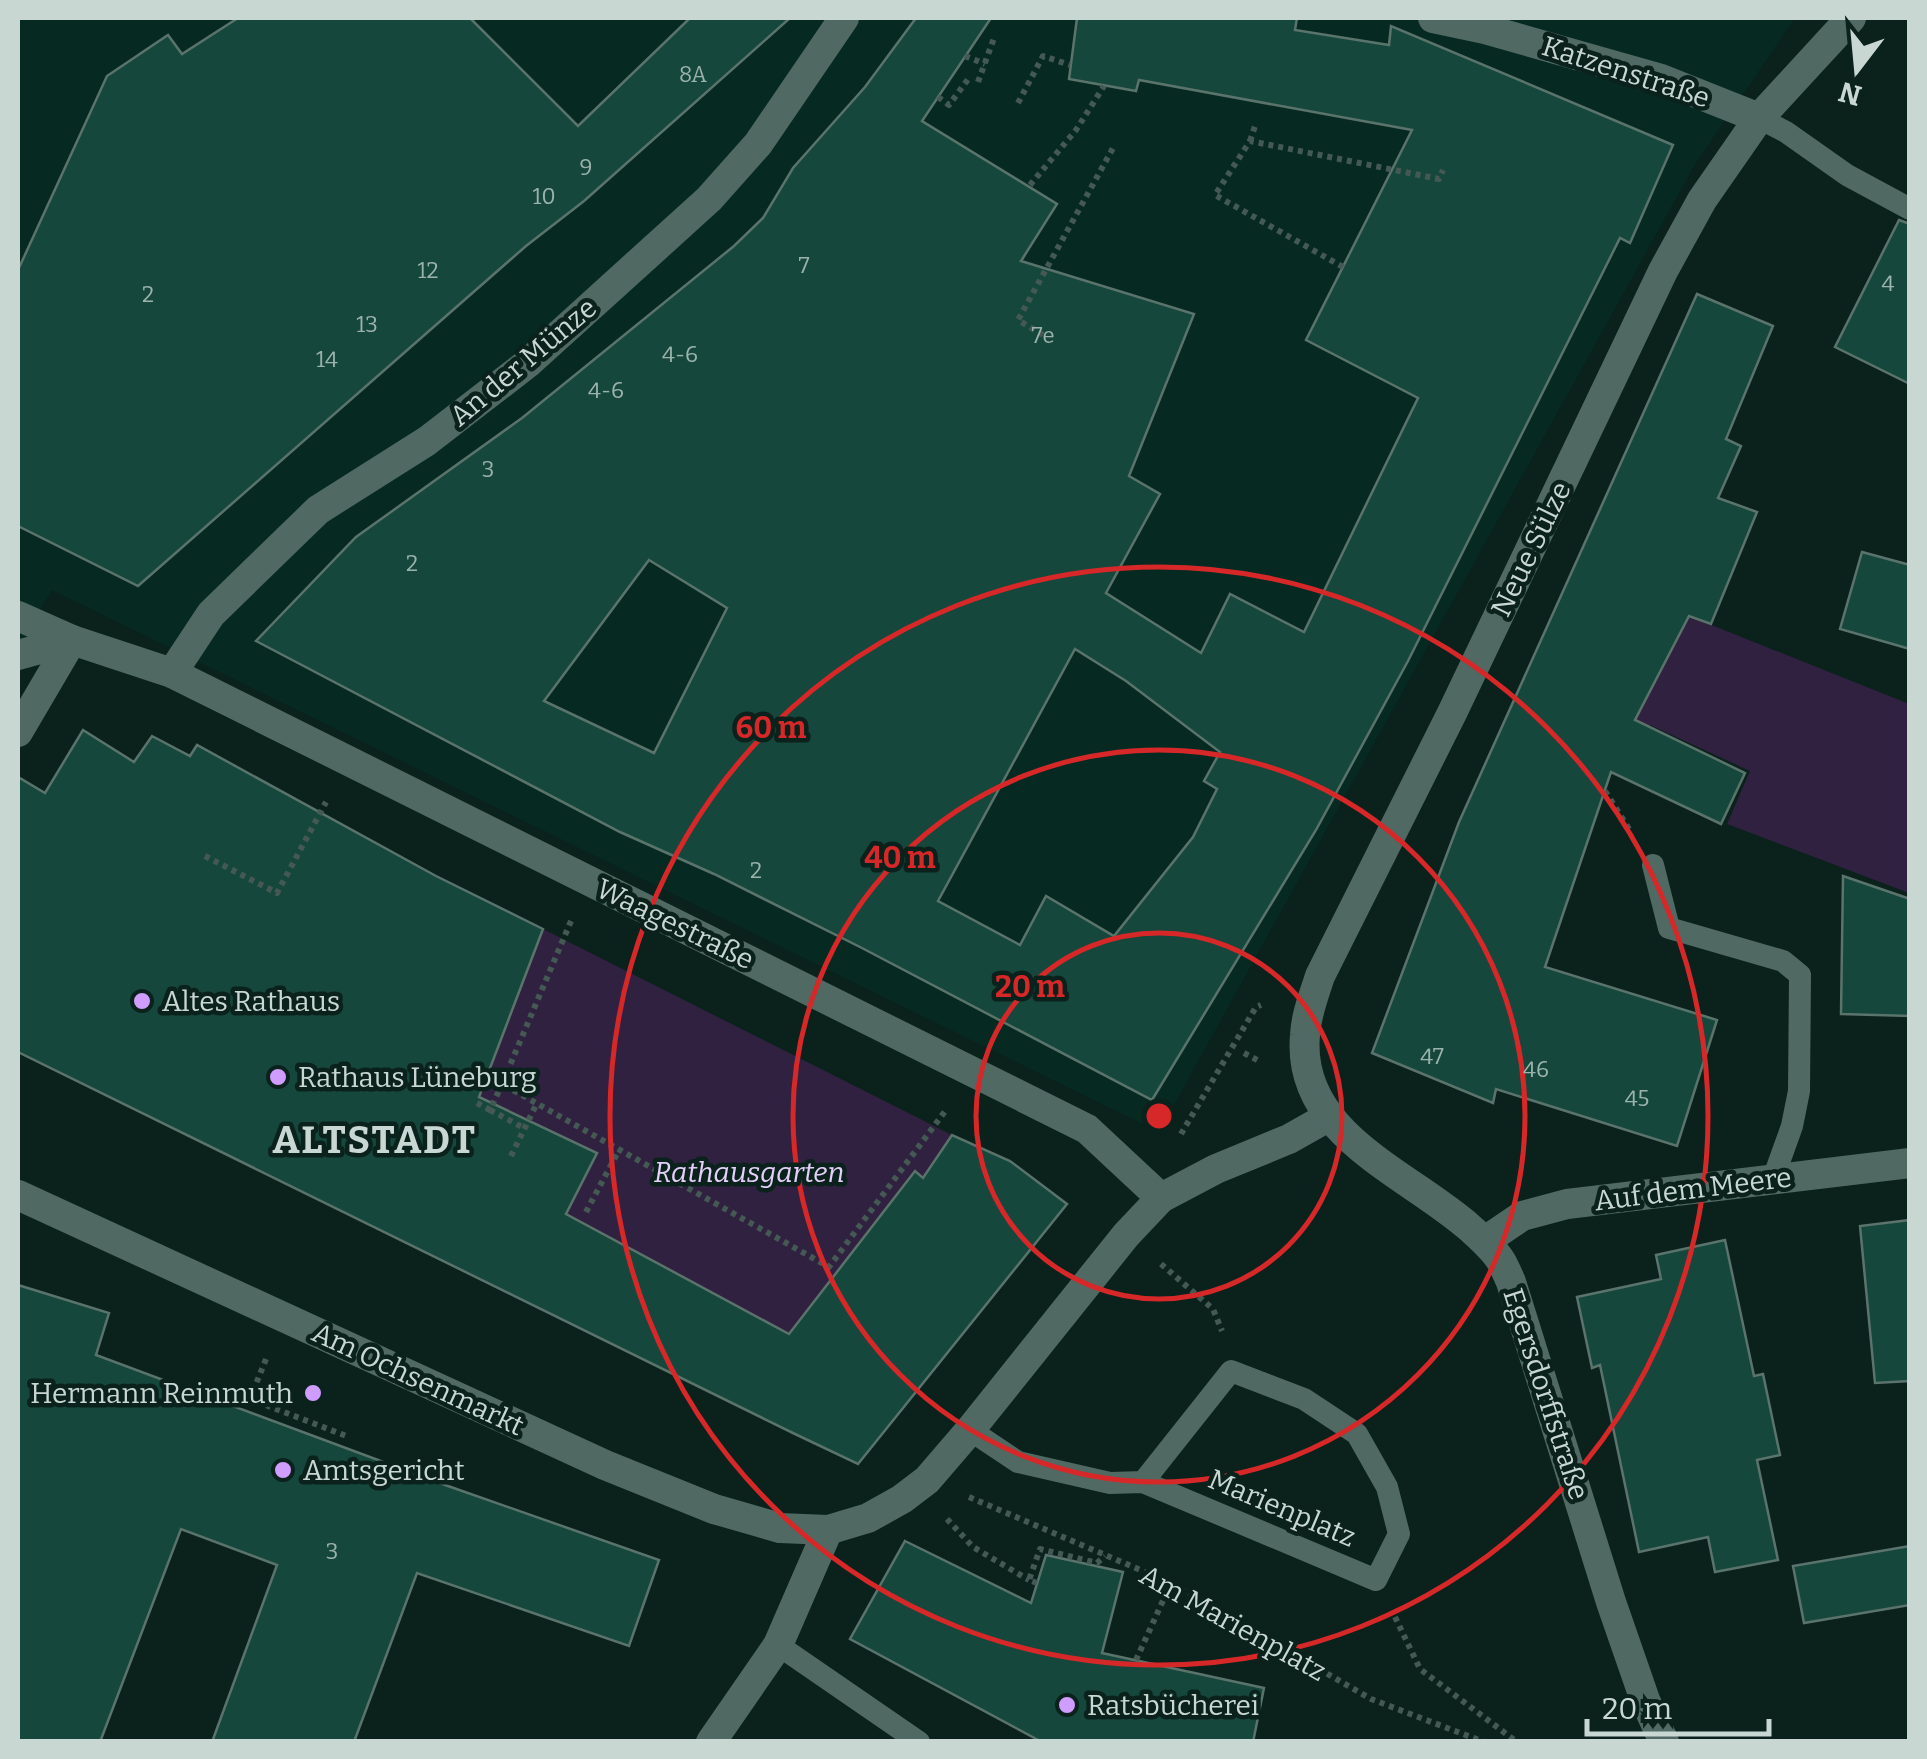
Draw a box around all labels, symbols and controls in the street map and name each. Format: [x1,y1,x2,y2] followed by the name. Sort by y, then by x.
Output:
[1807,20,1907,120] north arrow
[1538,29,1714,115] street label: Katzenstraße
[679,61,707,88] house number: 8A
[1835,75,1865,112] text: N
[580,154,592,181] house number: 9
[532,183,556,210] house number: 10
[798,252,810,279] house number: 7
[418,257,438,284] house number: 12
[1882,270,1895,297] house number: 4
[142,281,154,308] house number: 2
[443,291,603,433] street label: An der Münze
[356,311,378,338] house number: 13
[1031,322,1055,349] house number: 7e
[662,341,698,368] house number: 4-6
[316,346,338,373] house number: 14
[588,377,624,404] house number: 4-6
[482,456,494,483] house number: 3
[1484,476,1578,622] street label: Neue Sülze
[406,550,418,577] house number: 2
[736,710,807,746] text: 60 m
[864,840,936,876] text: 40 m
[750,857,762,884] house number: 2
[591,872,759,976] street label: Waagestraße
[995,969,1065,1005] text: 20 m
[162,985,340,1018] place label: Altes Rathaus
[131,990,153,1012] marker: Altes Rathaus
[1420,1043,1444,1070] house number: 47
[1523,1056,1549,1083] house number: 46
[298,1061,537,1094] place label: Rathaus Lüneburg
[267,1066,289,1088] marker: Rathaus Lüneburg
[1625,1085,1649,1112] house number: 45
[1141,1098,1177,1134] centre of rings
[272,1117,478,1163] district label: ALTSTADT
[654,1156,844,1189] park label: Rathausgarten
[1593,1161,1793,1217] street label: Auf dem Meere
[1496,1284,1596,1504] street label: Egersdorffstraße
[307,1316,529,1442] street label: Am Ochsenmarkt
[30,1377,293,1410] place label: Hermann Reinmuth
[302,1382,324,1404] marker: Hermann Reinmuth
[303,1454,465,1487] place label: Amtsgericht
[272,1459,294,1481] marker: Amtsgericht
[1204,1462,1360,1554] street label: Marienplatz
[326,1538,338,1565] house number: 3
[1134,1558,1332,1688] street label: Am Marienplatz
[1587,1674,1770,1736] scale bar
[1087,1689,1259,1722] place label: Ratsbücherei
[1602,1691,1673,1727] text: 20 m
[1056,1694,1078,1716] marker: Ratsbücherei

